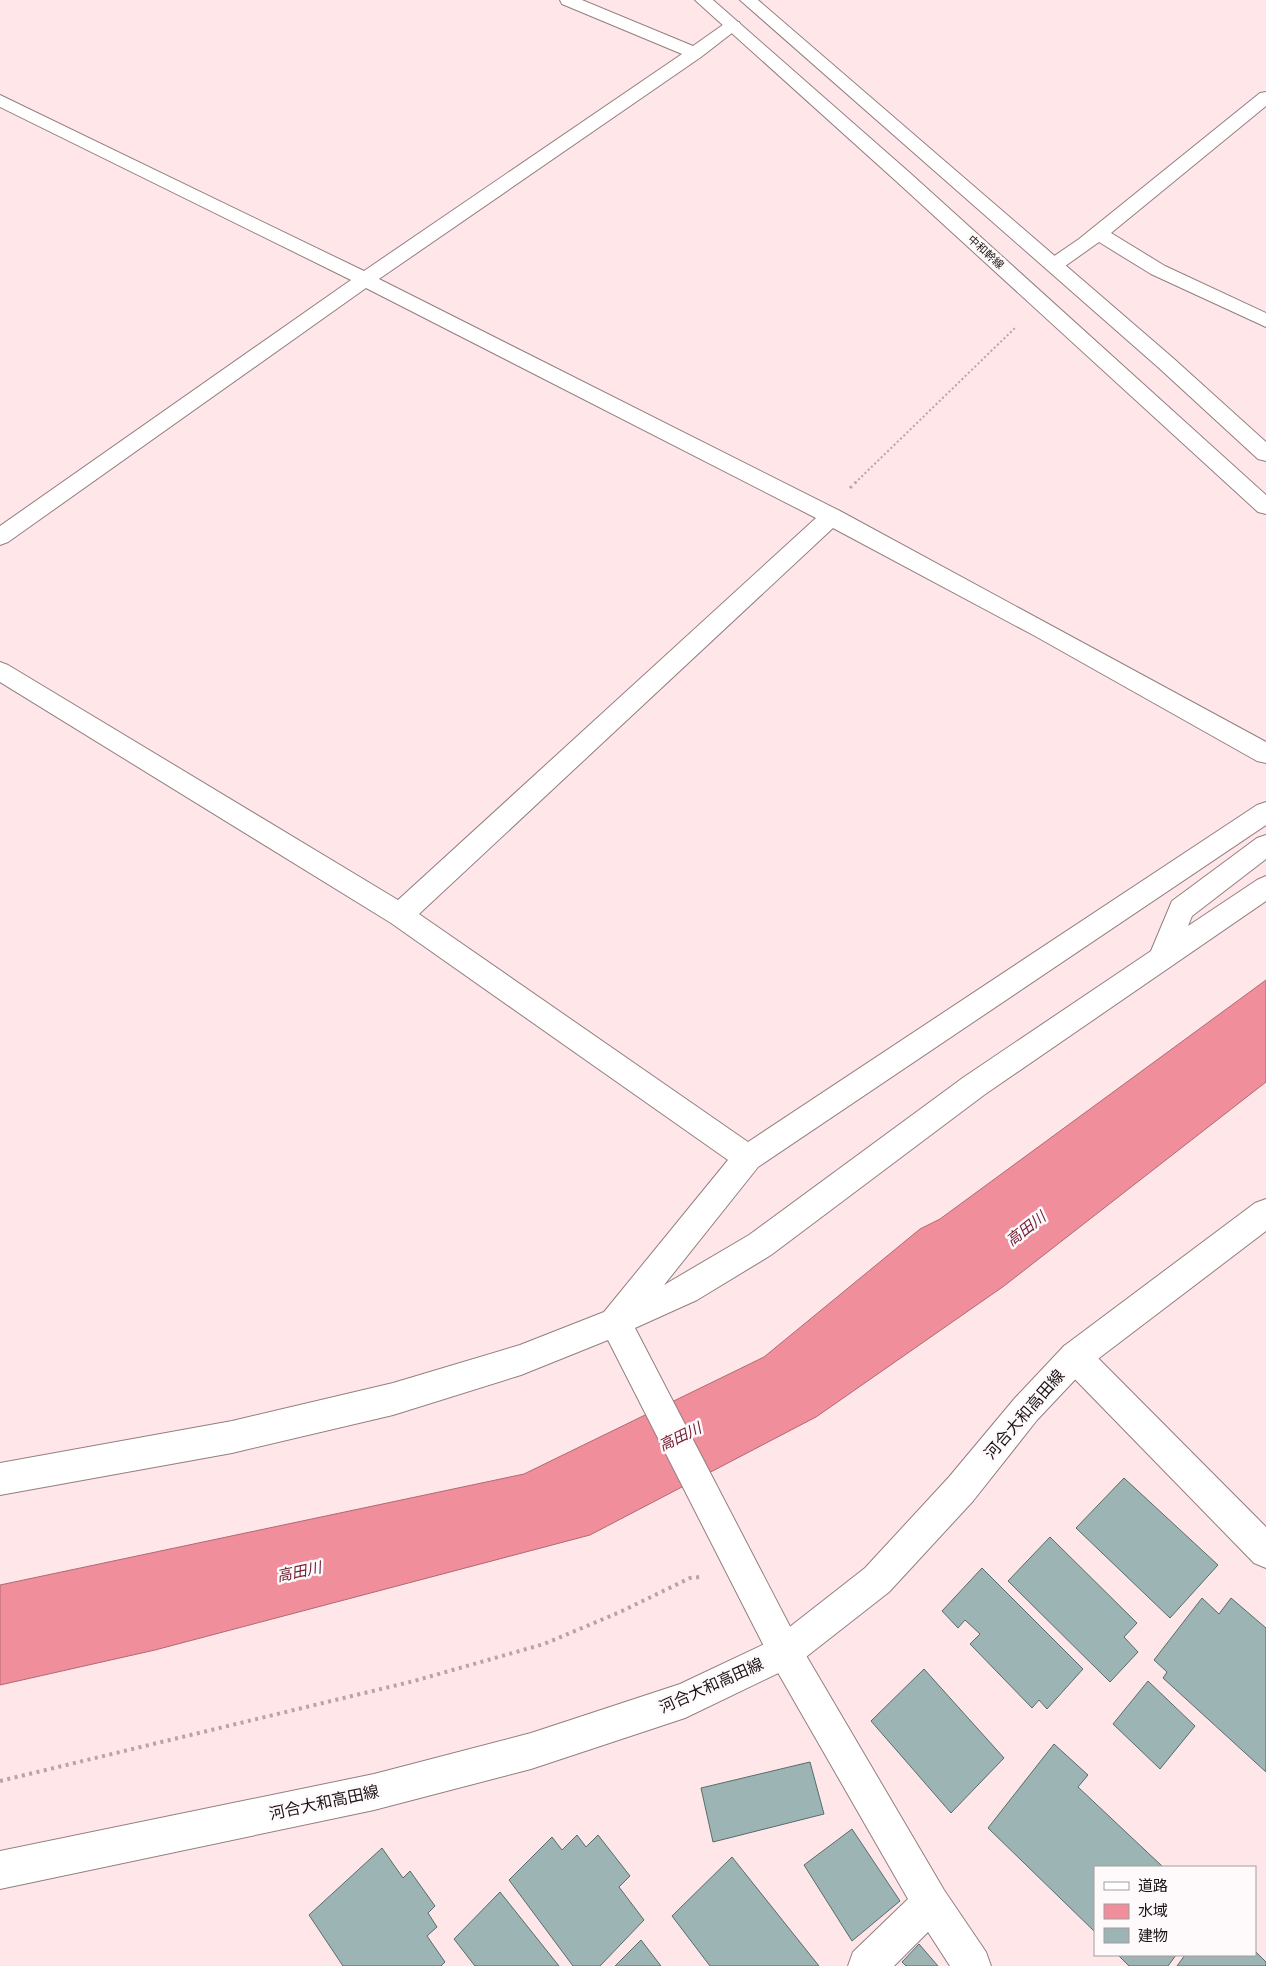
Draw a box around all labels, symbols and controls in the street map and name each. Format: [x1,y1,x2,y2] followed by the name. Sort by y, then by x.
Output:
[965,233,1006,272] street label: 中和幹線
[1003,1207,1051,1250] water label: 高田川
[980,1366,1068,1463] street label: 河合大和高田線
[656,1418,706,1455] water label: 高田川
[275,1558,325,1585] water label: 高田川
[656,1654,766,1717] street label: 河合大和高田線
[267,1782,381,1823] street label: 河合大和高田線
[1094,1866,1256,1956] legend
[1138,1877,1168,1895] text: 道路
[1138,1902,1168,1920] text: 水域
[1138,1927,1168,1945] text: 建物

